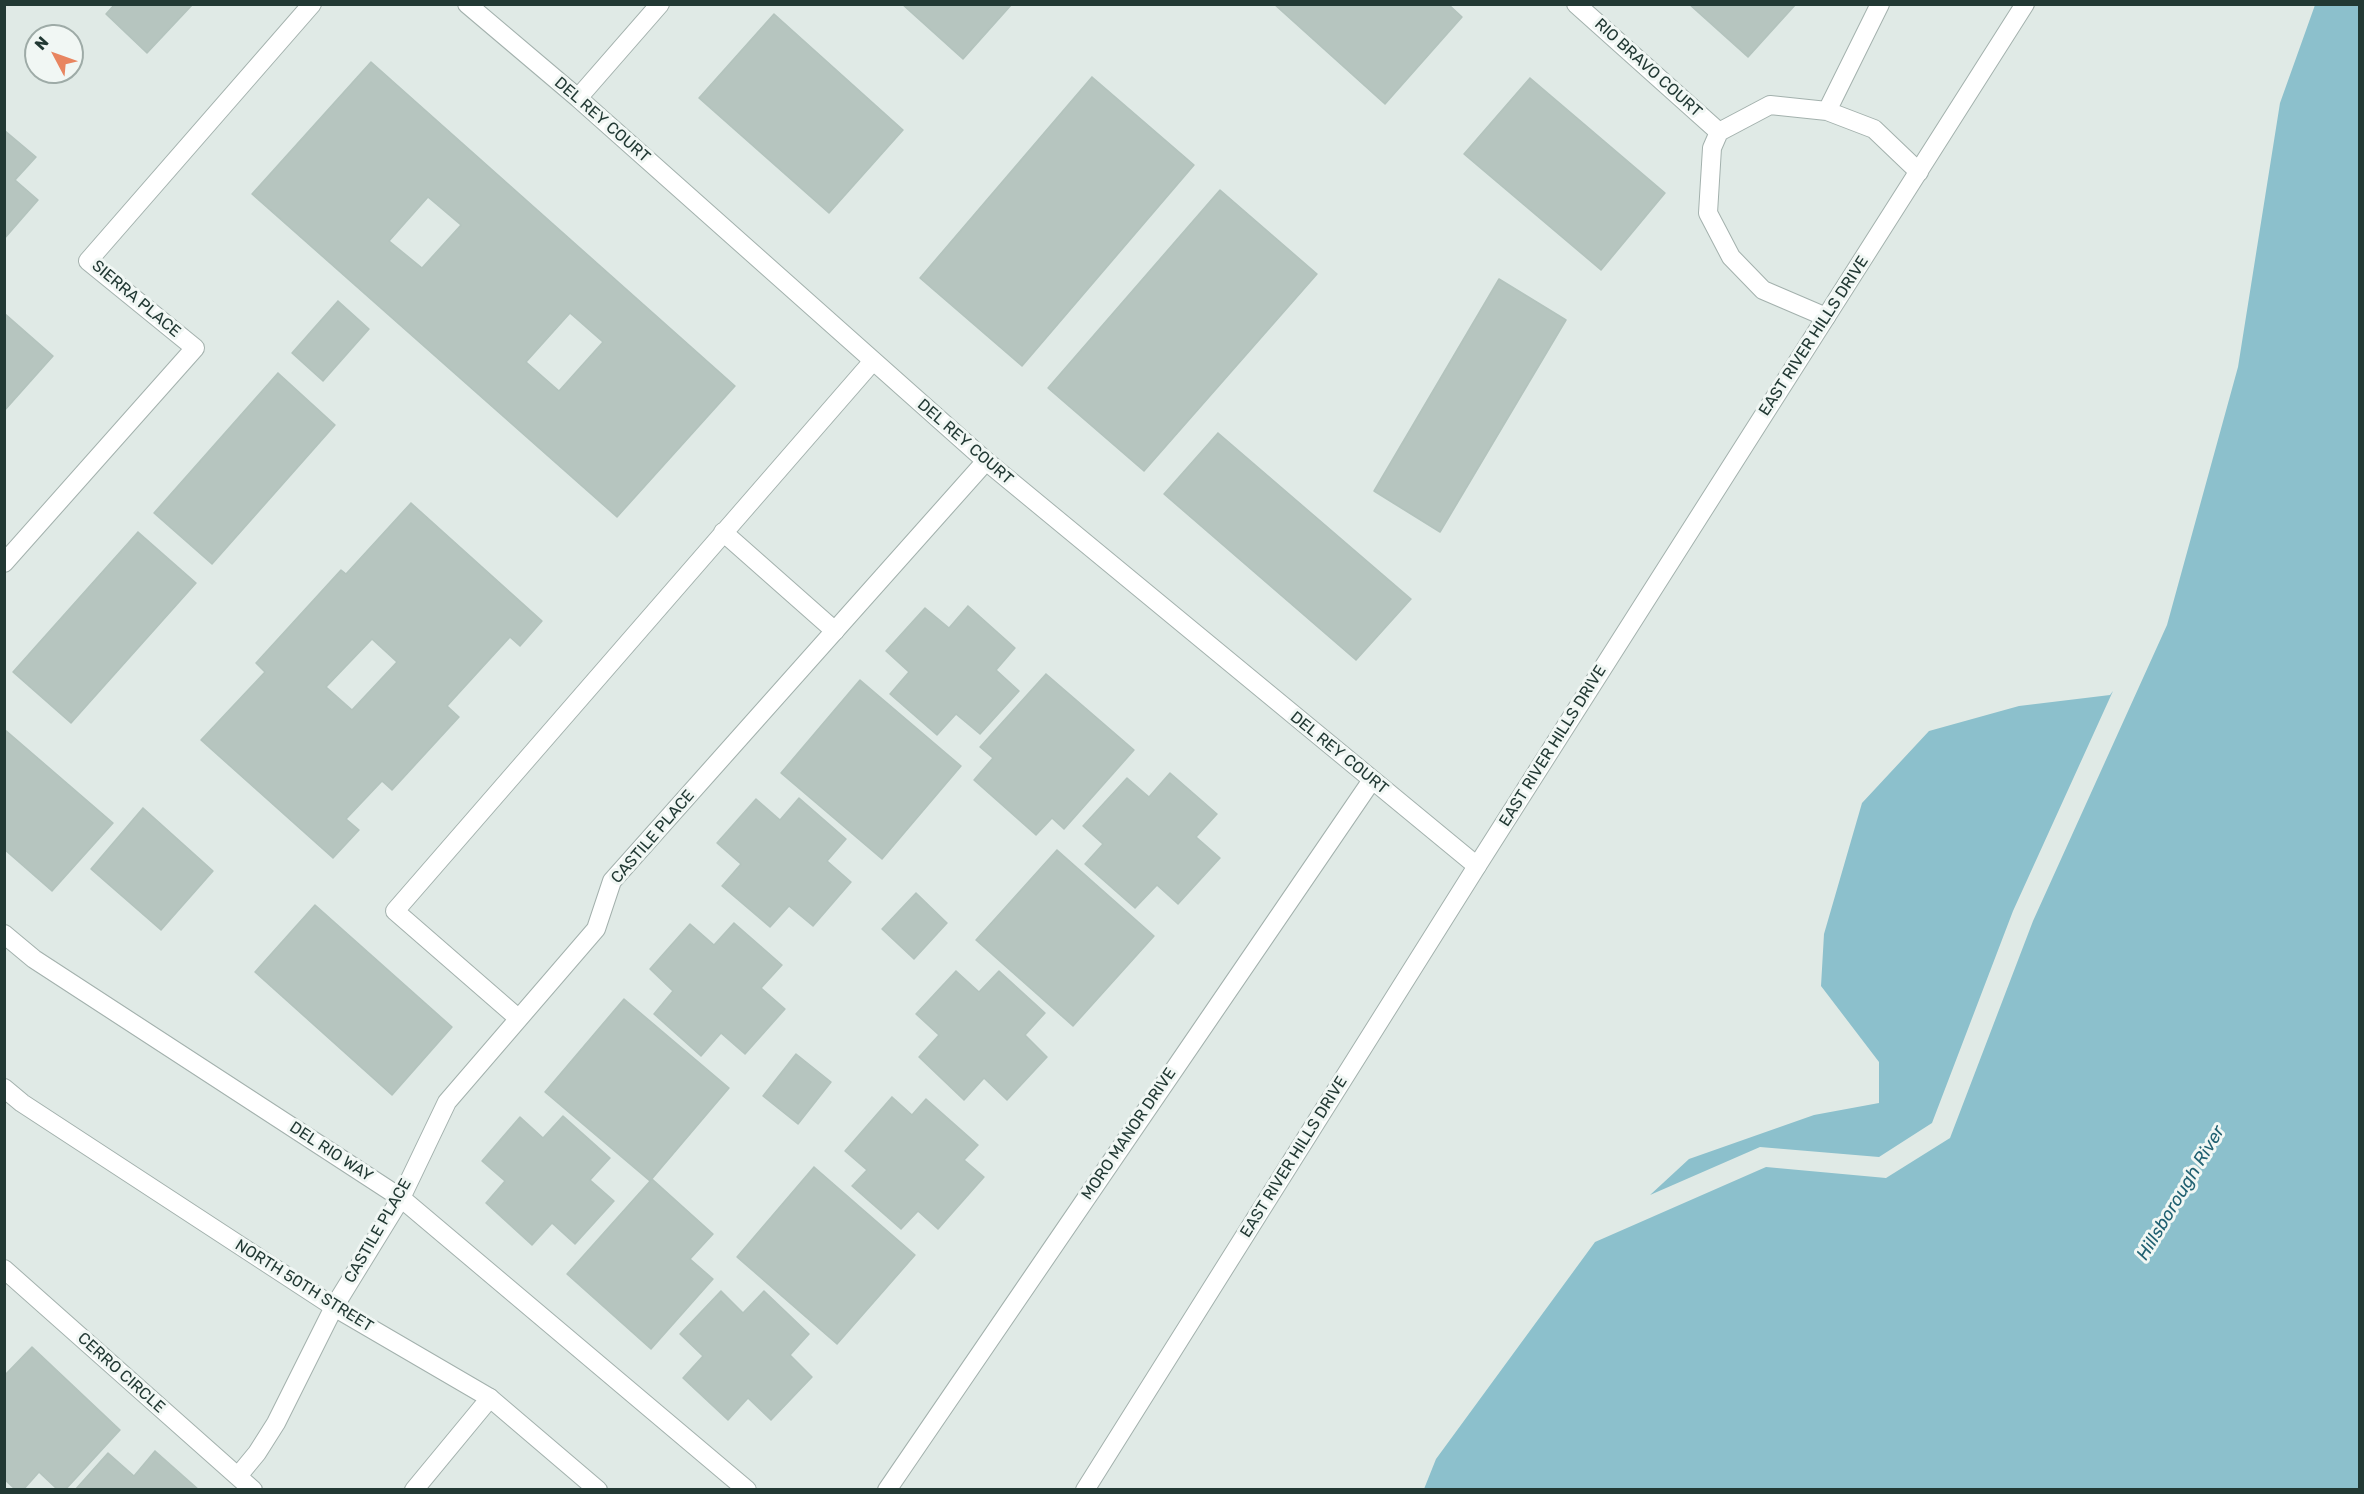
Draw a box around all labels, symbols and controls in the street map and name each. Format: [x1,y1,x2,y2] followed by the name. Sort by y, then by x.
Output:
[1590,15,1706,121] street label: RIO BRAVO COURT
[24,24,84,84] north arrow
[31,33,52,54] text: N
[550,73,654,167] street label: DEL REY COURT
[1755,253,1873,419] street label: EAST RIVER HILLS DRIVE
[88,256,184,342] street label: SIERRA PLACE
[913,395,1017,489] street label: DEL REY COURT
[1495,662,1611,830] street label: EAST RIVER HILLS DRIVE
[1286,708,1392,798] street label: DEL REY COURT
[607,786,699,888] street label: CASTILE PLACE
[1078,1065,1180,1203] street label: MORO MANOR DRIVE
[1236,1073,1352,1241] street label: EAST RIVER HILLS DRIVE
[286,1118,376,1186] street label: DEL RIO WAY
[2132,1122,2230,1264] water label: Hillsborough River
[340,1175,416,1287] street label: CASTILE PLACE
[231,1236,377,1336] street label: NORTH 50TH STREET
[73,1329,169,1417] street label: CERRO CIRCLE

